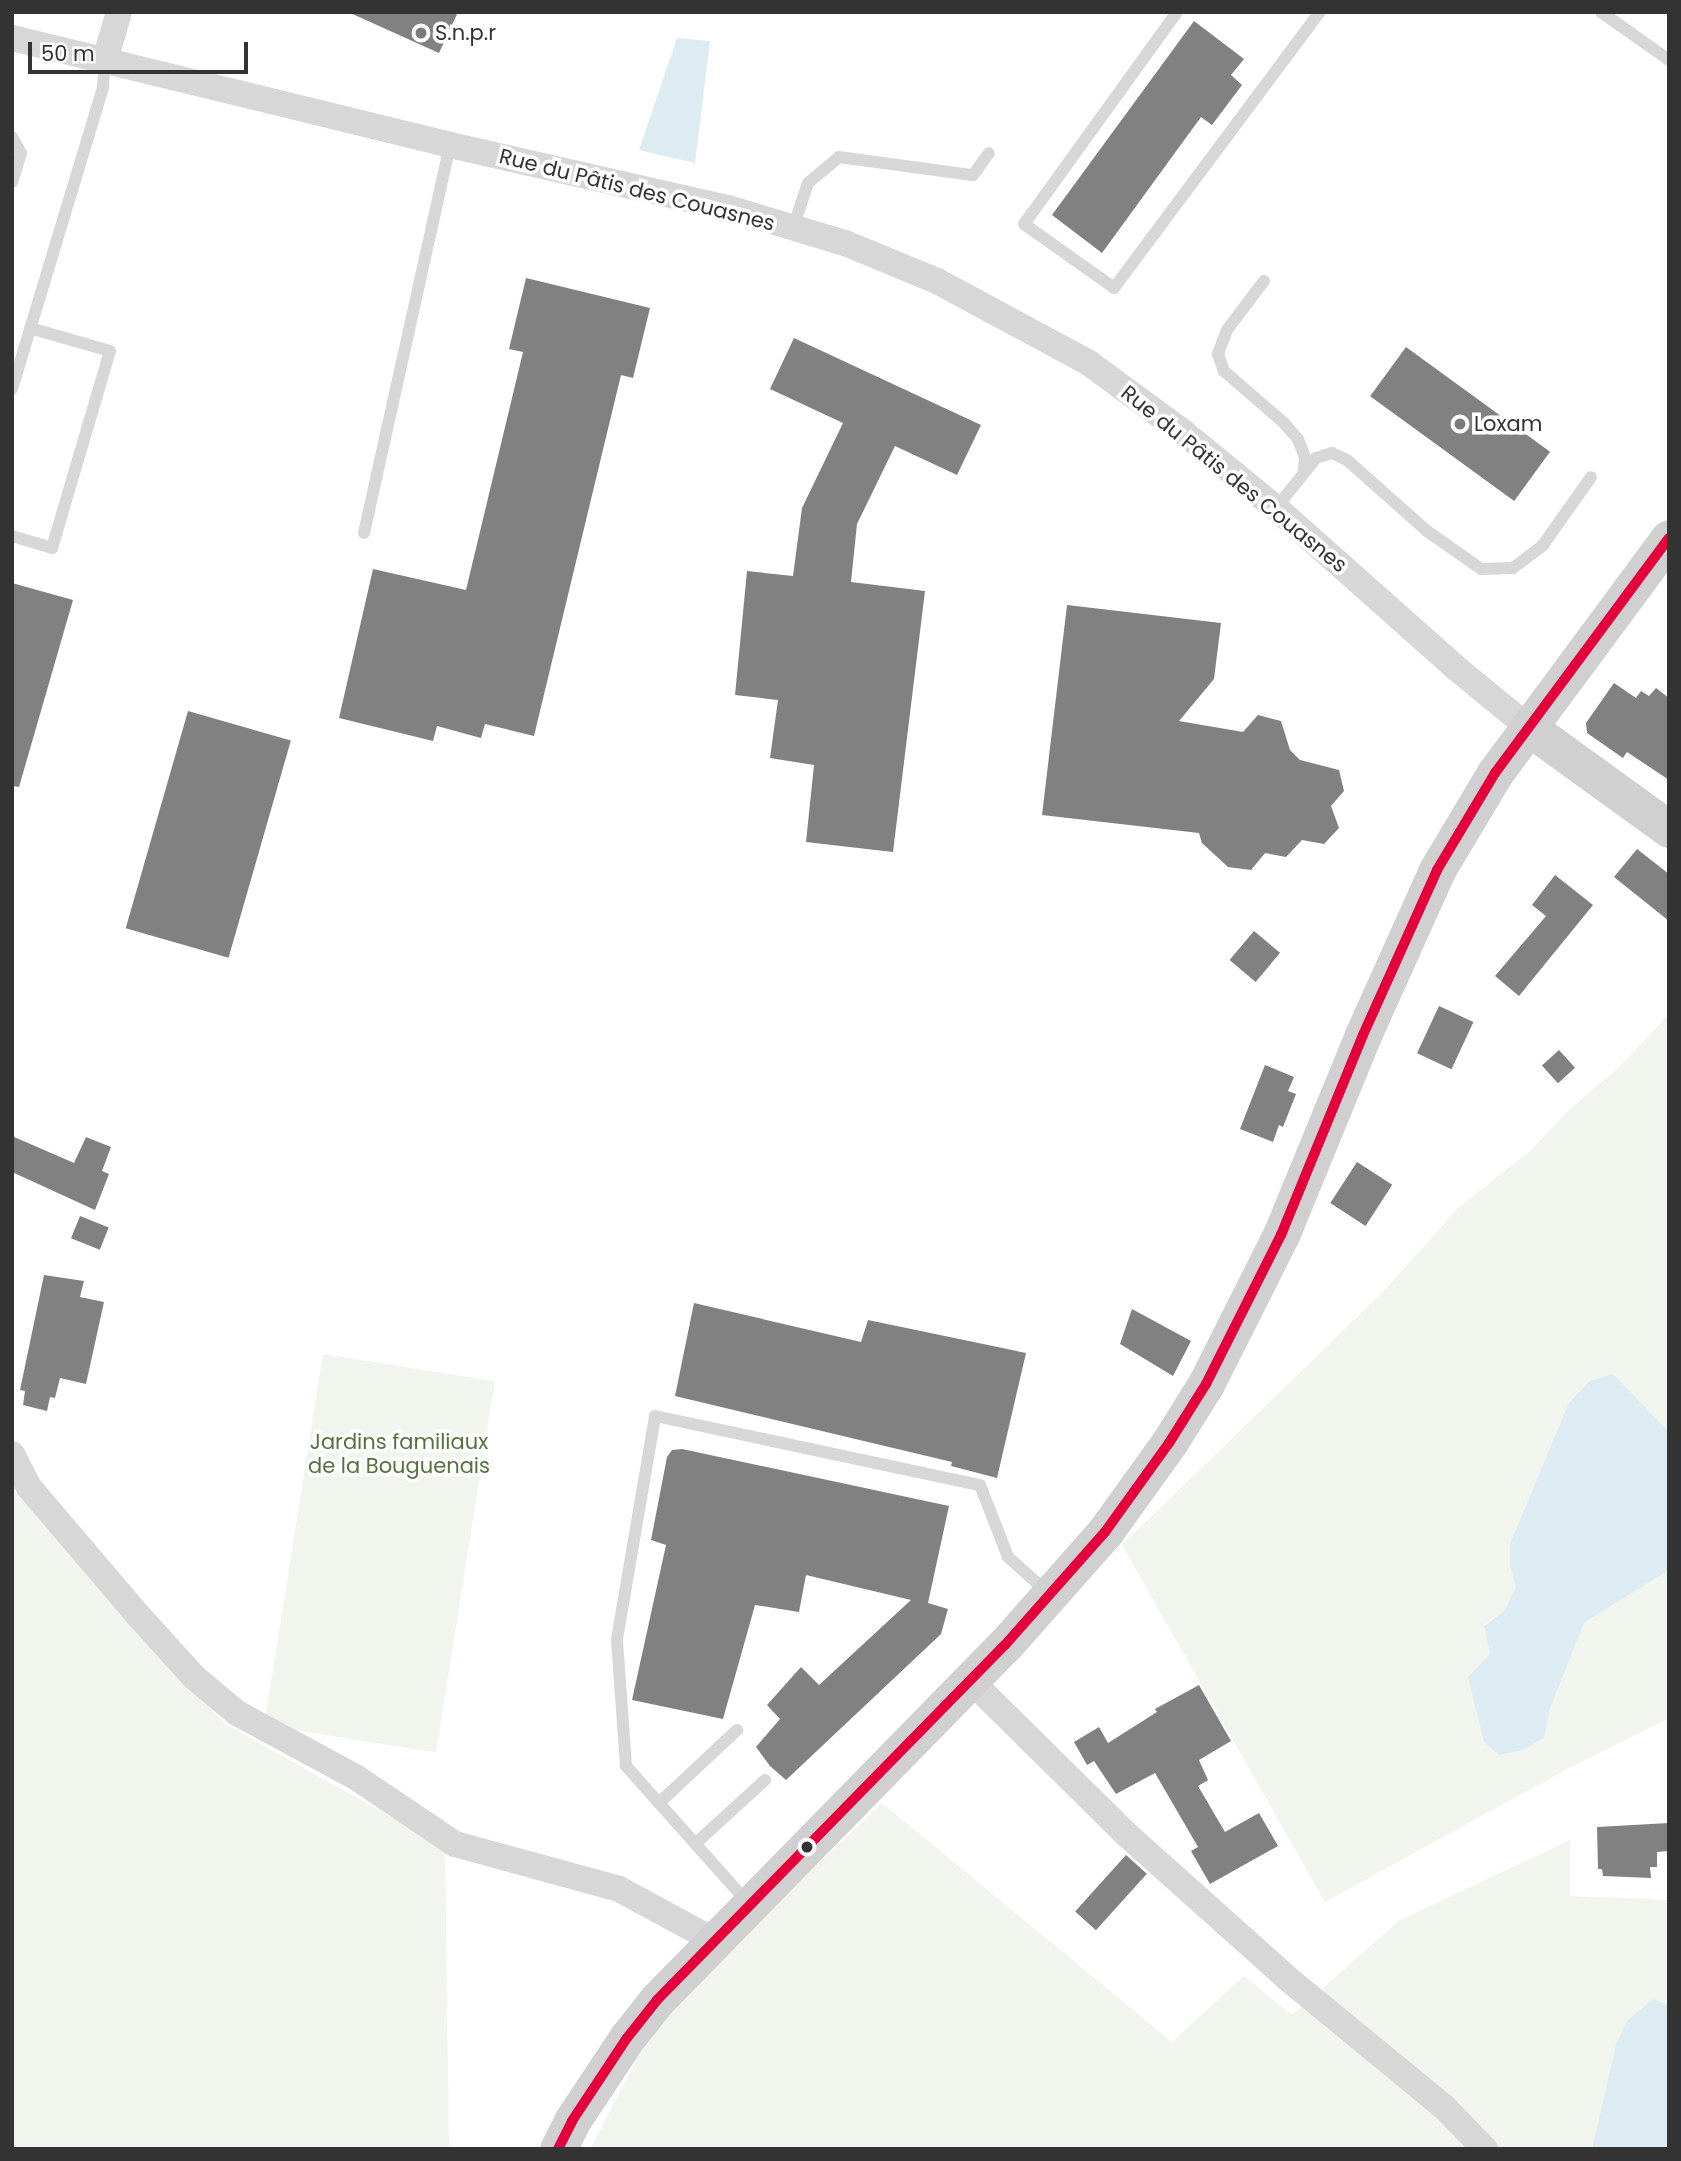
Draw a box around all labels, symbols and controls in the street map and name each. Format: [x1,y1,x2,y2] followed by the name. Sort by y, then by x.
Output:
[435,20,496,46] place label: S.n.p.r
[413,25,429,41] marker: S.n.p.r
[32,28,252,72] scale bar
[41,39,95,68] text: 50 m
[497,144,777,236] street label: Rue du Pâtis des Couasnes
[1116,380,1352,578] street label: Rue du Pâtis des Couasnes
[1474,411,1542,437] place label: Loxam
[1452,416,1468,432] marker: Loxam
[308,1429,490,1479] park label: Jardins familiaux de la Bouguenais
[800,1840,814,1854] unlabelled marker

